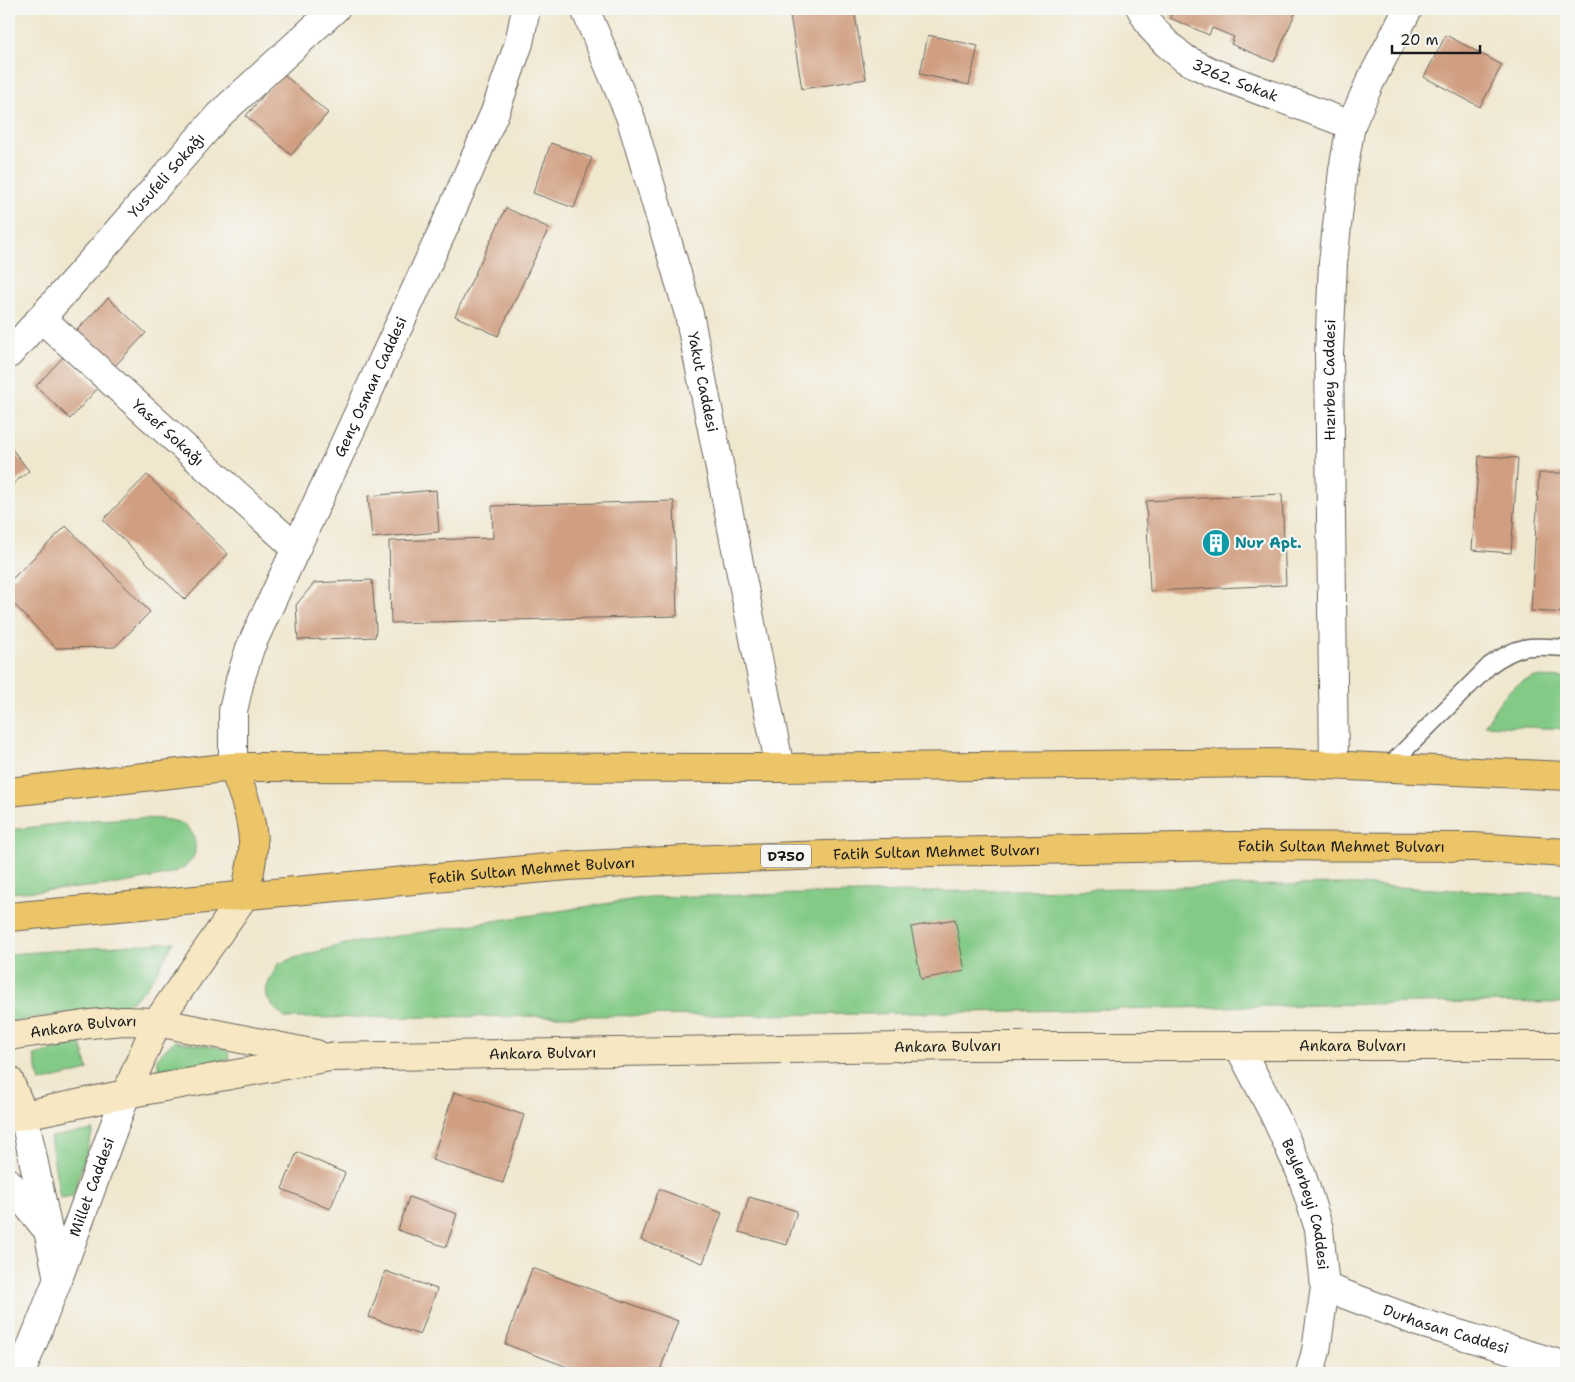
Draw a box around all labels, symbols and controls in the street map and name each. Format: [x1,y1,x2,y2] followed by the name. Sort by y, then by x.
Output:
[1392,22,1480,54] scale bar
[1400,30,1439,50] text: 20 m
[1189,54,1281,107] street label: 3262. Sokak
[124,128,209,222] street label: Yusufeli Sokağı
[330,313,412,460] street label: Genç Osman Caddesi
[1319,319,1340,441] street label: Hızırbey Caddesi
[683,330,722,434] street label: Yakut Caddesi
[128,395,208,470] street label: Yasef Sokağı
[1201,528,1231,558] building icon: Nur Apt.
[1235,533,1302,553] place label: Nur Apt.
[1238,836,1445,857] street label: Fatih Sultan Mehmet Bulvarı
[833,840,1040,865] street label: Fatih Sultan Mehmet Bulvarı
[761,844,811,868] road number: D750
[428,853,636,889] street label: Fatih Sultan Mehmet Bulvarı
[29,1011,137,1043] street label: Ankara Bulvarı
[894,1036,1001,1057] street label: Ankara Bulvarı
[1299,1036,1406,1056] street label: Ankara Bulvarı
[489,1042,596,1064] street label: Ankara Bulvarı
[64,1135,119,1239] street label: Millet Caddesi
[1277,1135,1333,1271] street label: Beylerbeyi Caddesi
[1380,1300,1511,1358] street label: Durhasan Caddesi

